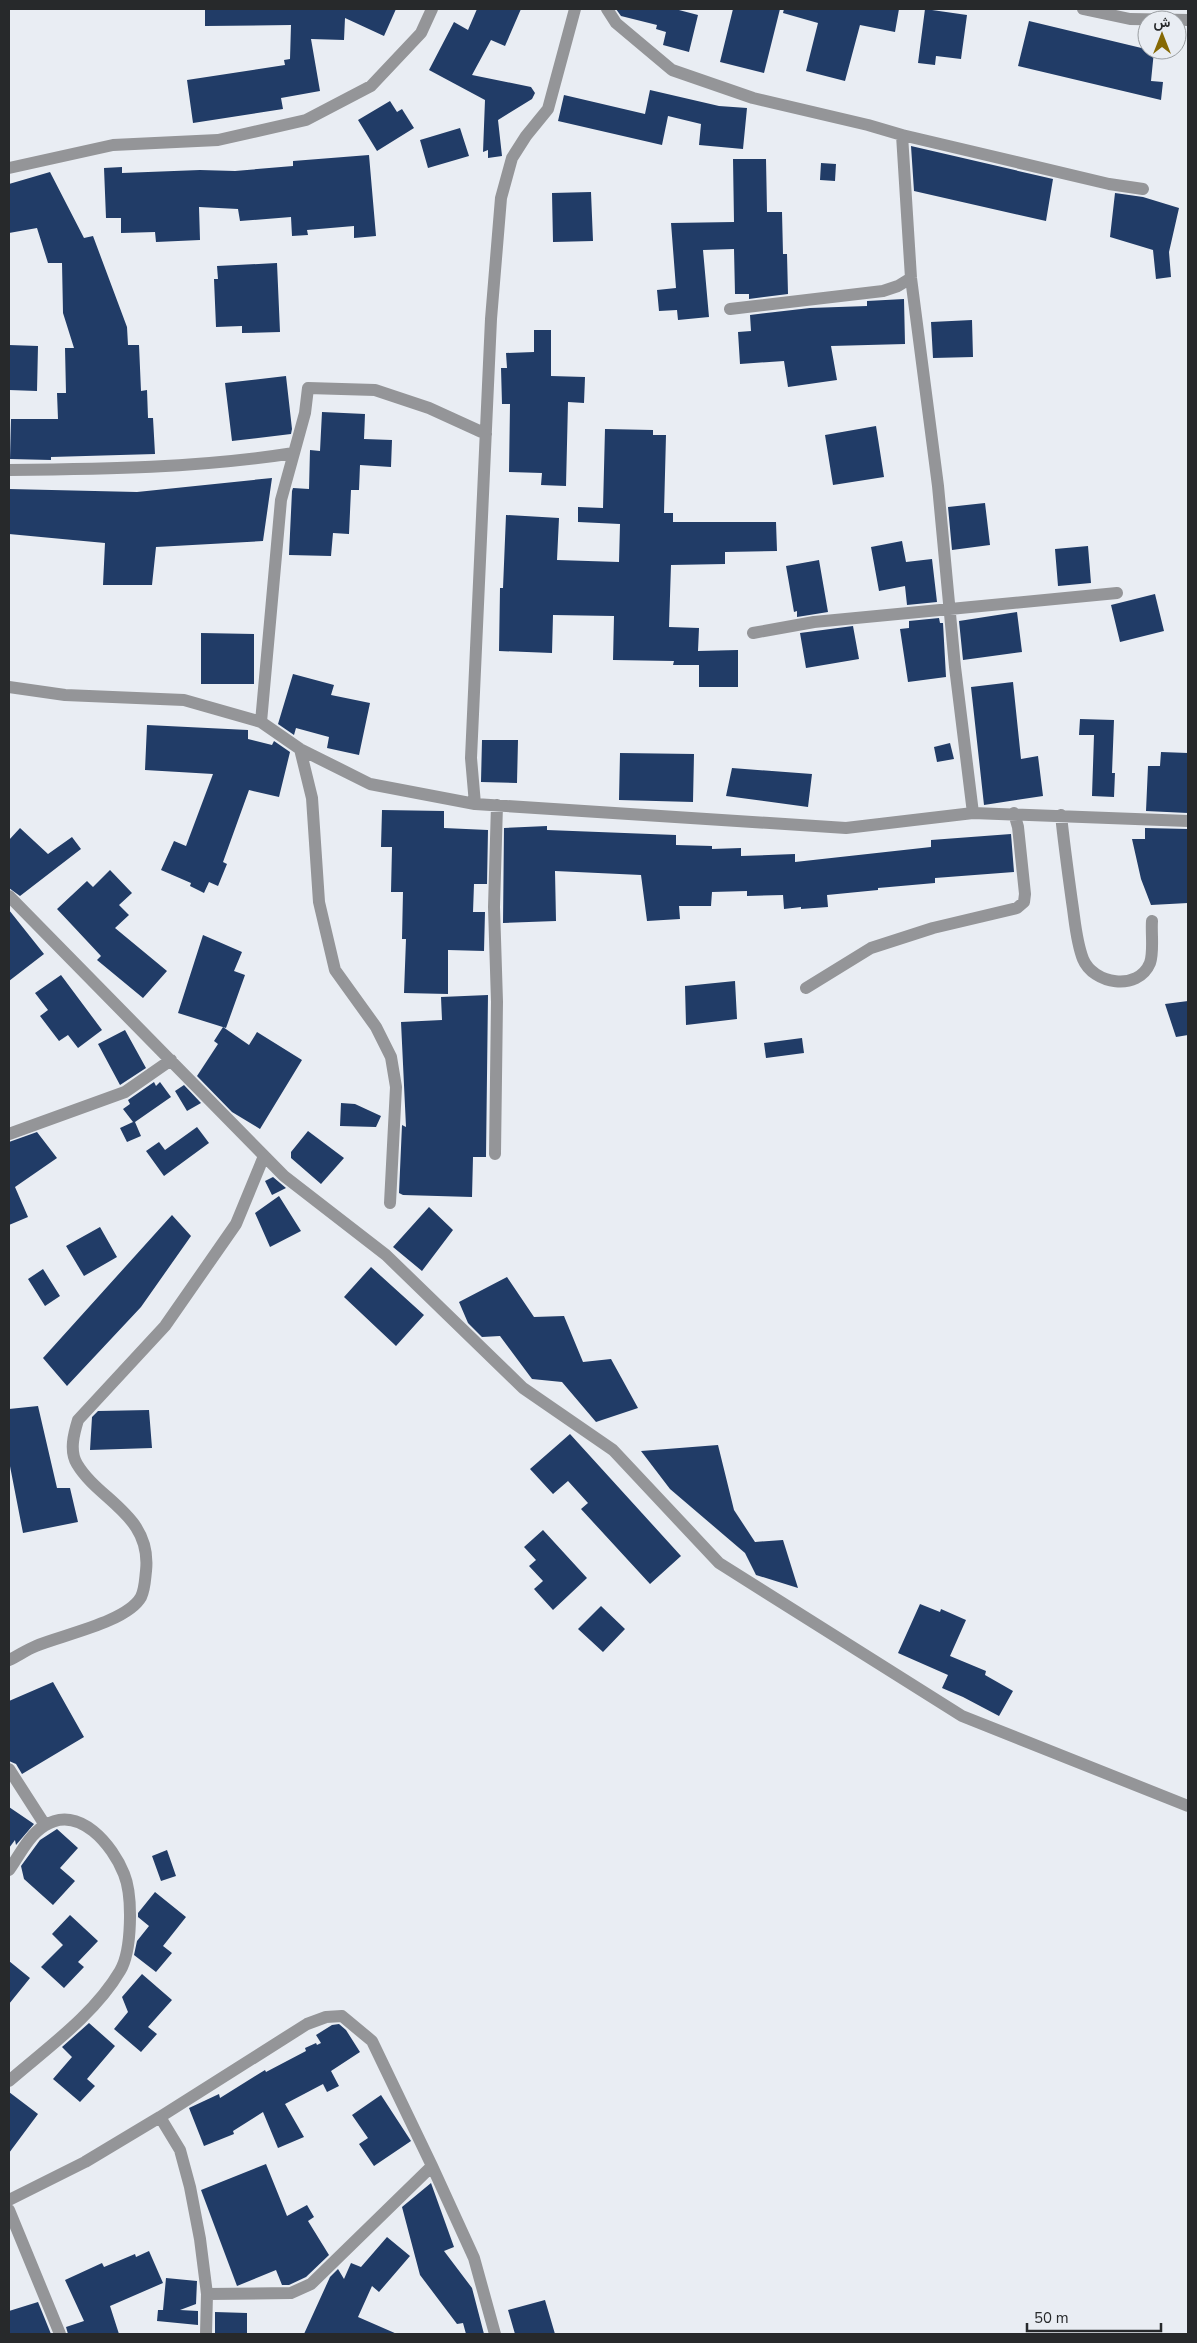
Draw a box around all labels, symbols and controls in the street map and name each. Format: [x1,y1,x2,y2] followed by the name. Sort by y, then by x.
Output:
[1137,10,1187,60] north arrow
[1154,13,1171,32] text: ش
[1027,2300,1161,2332] scale bar
[1034,2308,1069,2328] text: 50 m

